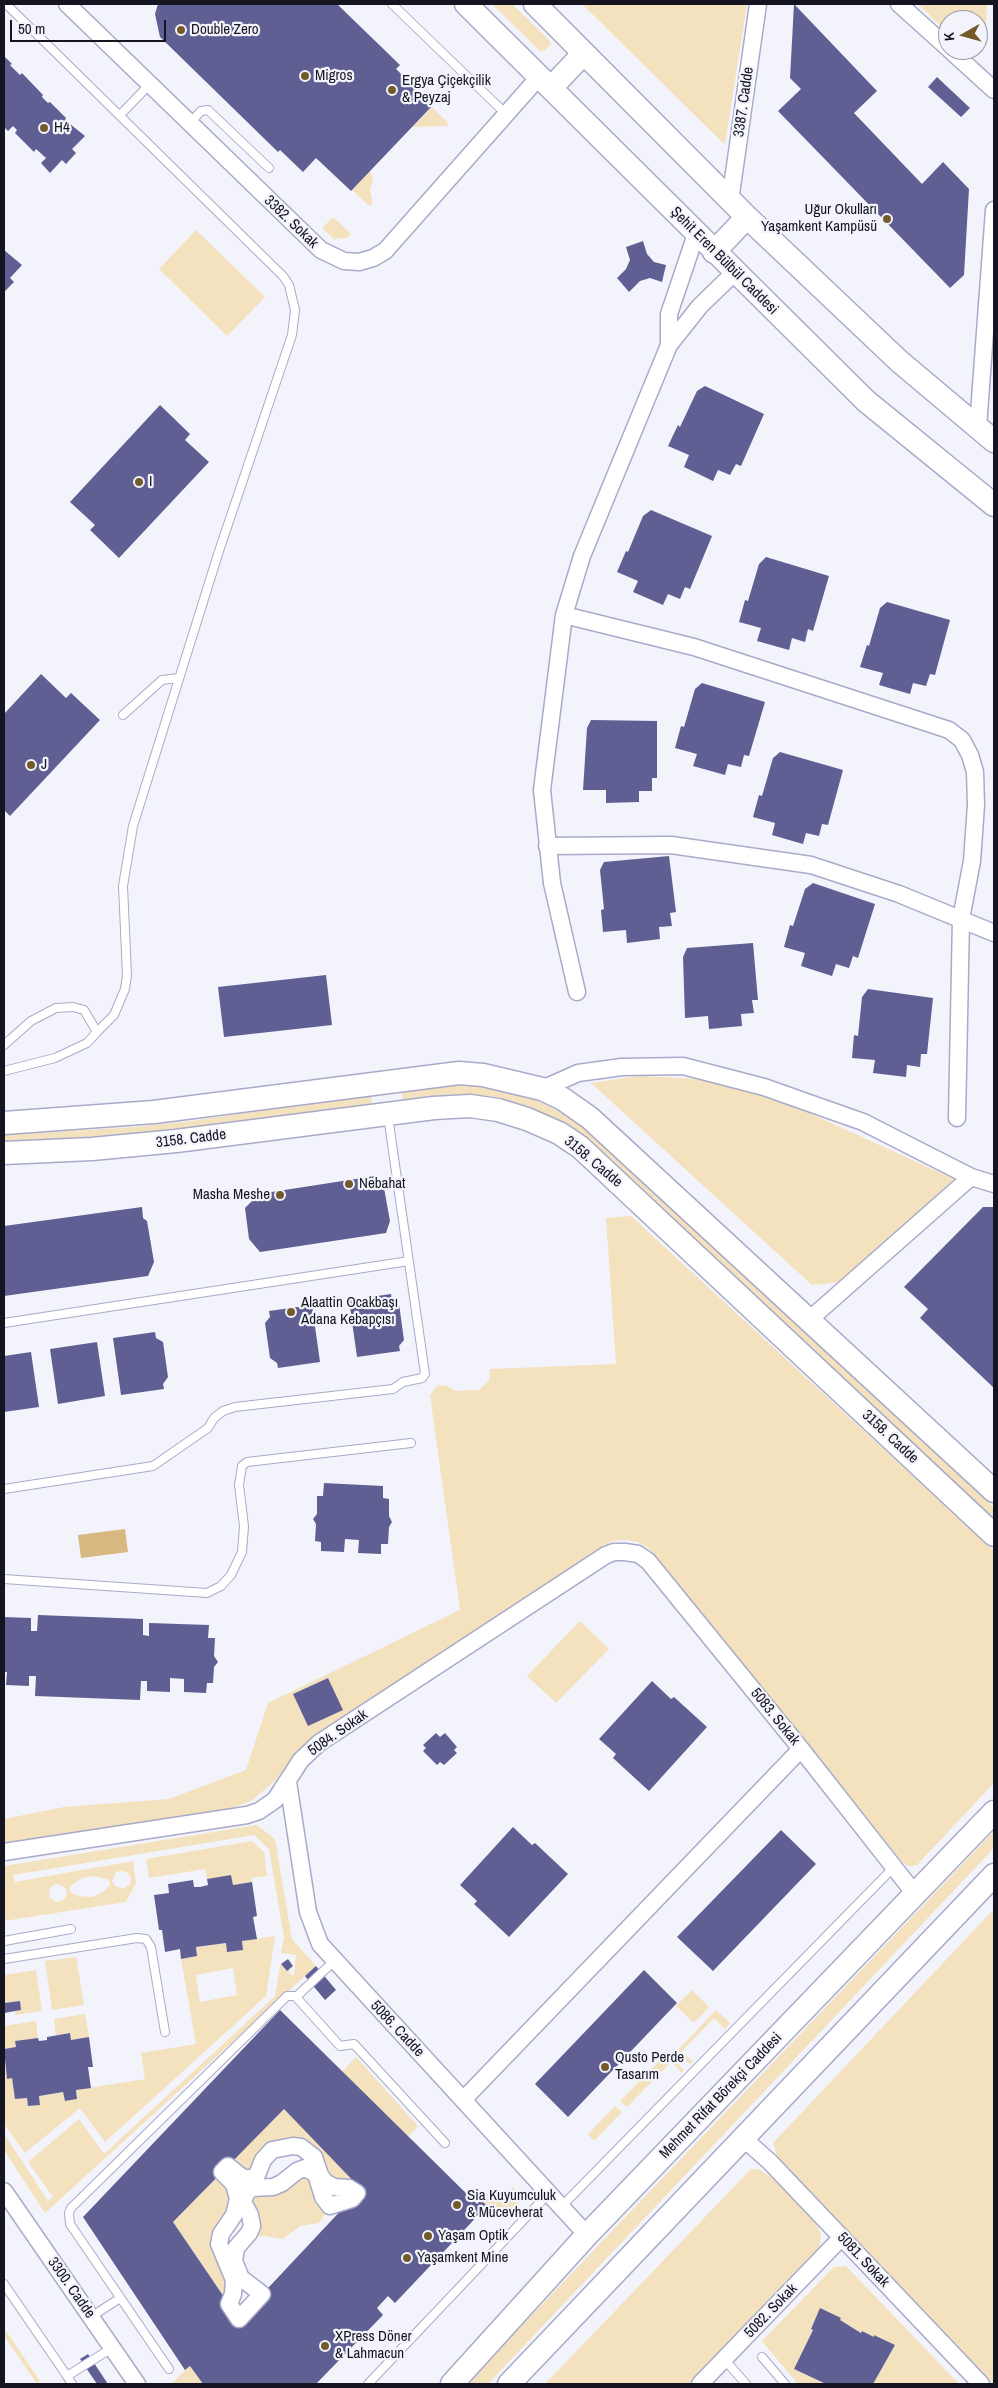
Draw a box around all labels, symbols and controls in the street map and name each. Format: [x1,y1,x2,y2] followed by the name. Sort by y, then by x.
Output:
[12,10,169,42] scale bar
[938,10,988,60] north arrow
[18,18,45,39] text: 50 m
[191,21,259,39] place label: Double Zero
[175,24,187,36] marker: Double Zero
[940,31,959,42] text: K
[730,66,758,138] street label: 3387. Cadde
[315,67,353,85] place label: Migros
[299,70,311,82] marker: Migros
[402,72,491,107] place label: Ergya Çiçekçilik & Peyzaj
[386,84,398,96] marker: Ergya Çiçekçilik & Peyzaj
[54,119,70,137] place label: H4
[38,122,50,134] marker: H4
[260,192,322,252] street label: 3382. Sokak
[761,201,877,236] place label: Uğur Okulları Yaşamkent Kampüsü
[666,203,782,319] street label: Şehit Eren Bülbül Caddesi
[881,213,893,225] marker: Uğur Okulları Yaşamkent Kampüsü
[149,473,152,491] place label: I
[133,476,145,488] marker: I
[41,756,47,774] place label: J
[25,759,37,771] marker: J
[155,1126,227,1152] street label: 3158. Cadde
[560,1132,626,1192] street label: 3158. Cadde
[359,1175,405,1193] place label: Nebahat
[343,1178,355,1190] marker: Nebahat
[193,1186,270,1204] place label: Masha Meshe
[274,1189,286,1201] marker: Masha Meshe
[301,1294,398,1329] place label: Alaattin Ocakbaşı Adana Kebapçısı
[285,1306,297,1318] marker: Alaattin Ocakbaşı Adana Kebapçısı
[858,1406,922,1468] street label: 3158. Cadde
[746,1685,804,1749] street label: 5083. Sokak
[305,1706,371,1760] street label: 5084. Sokak
[366,1997,428,2061] street label: 5086. Cadde
[656,2029,786,2163] street label: Mehmet Rifat Börekçi Caddesi
[615,2049,684,2084] place label: Qusto Perde Tasarım
[599,2061,611,2073] marker: Qusto Perde Tasarım
[467,2187,556,2222] place label: Sia Kuyumculuk & Mücevherat
[451,2199,463,2211] marker: Sia Kuyumculuk & Mücevherat
[438,2227,508,2245] place label: Yaşam Optik
[833,2229,893,2291] street label: 5081. Sokak
[422,2230,434,2242] marker: Yaşam Optik
[417,2249,508,2267] place label: Yaşamkent Mine
[401,2252,413,2264] marker: Yaşamkent Mine
[43,2254,99,2322] street label: 3300. Cadde
[741,2280,801,2342] street label: 5082. Sokak
[335,2328,412,2363] place label: XPress Döner & Lahmacun
[319,2340,331,2352] marker: XPress Döner & Lahmacun

